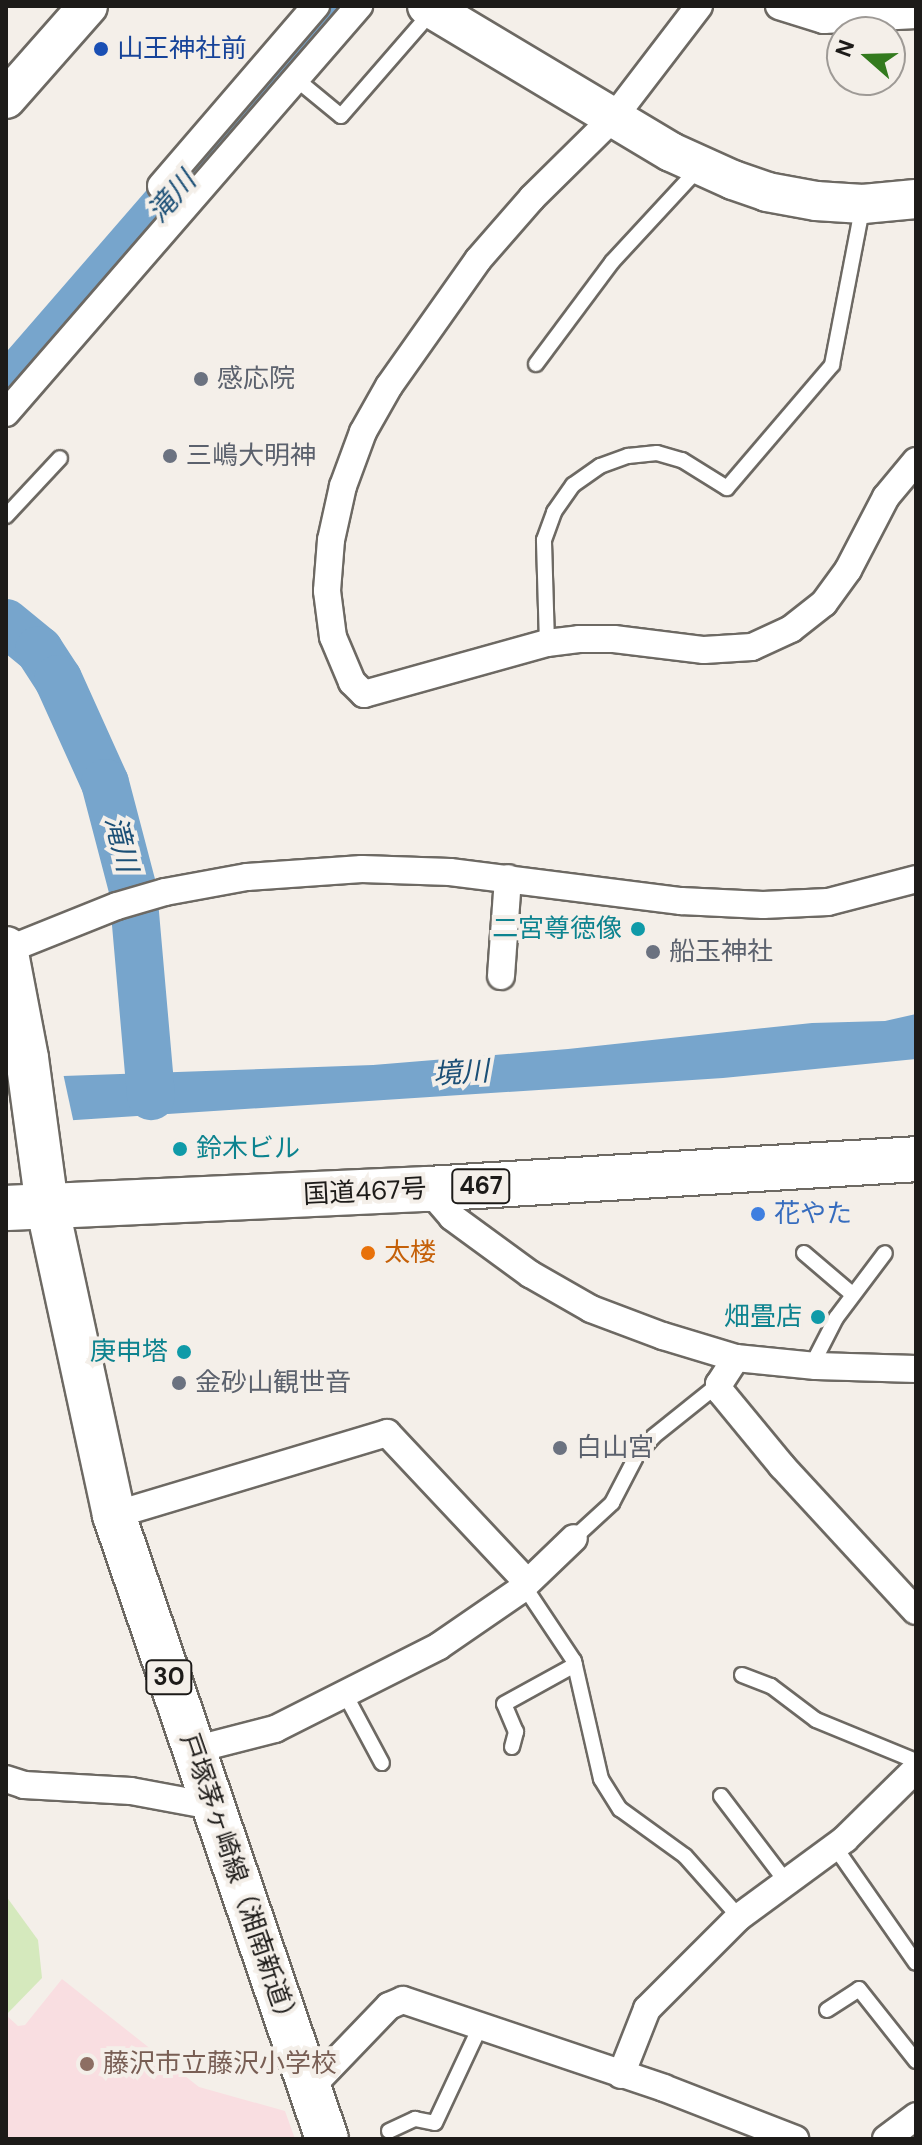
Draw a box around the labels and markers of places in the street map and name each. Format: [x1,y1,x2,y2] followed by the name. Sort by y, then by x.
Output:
[117,33,247,65] place label: 山王神社前
[92,40,110,58] marker: 山王神社前
[217,363,295,395] place label: 感応院
[192,370,210,388] marker: 感応院
[186,440,316,472] place label: 三嶋大明神
[161,447,179,465] marker: 三嶋大明神
[492,913,622,945] place label: 二宮尊徳像
[629,920,647,938] marker: 二宮尊徳像
[669,936,773,968] place label: 船玉神社
[644,943,662,961] marker: 船玉神社
[196,1133,300,1165] place label: 鈴木ビル
[171,1140,189,1158] marker: 鈴木ビル
[774,1198,852,1230] place label: 花やた
[749,1205,767,1223] marker: 花やた
[384,1237,436,1269] place label: 太楼
[359,1244,377,1262] marker: 太楼
[724,1301,802,1333] place label: 畑畳店
[809,1308,827,1326] marker: 畑畳店
[90,1336,168,1368] place label: 庚申塔
[175,1343,193,1361] marker: 庚申塔
[195,1367,351,1399] place label: 金砂山観世音
[170,1374,188,1392] marker: 金砂山観世音
[576,1432,654,1464] place label: 白山宮
[551,1439,569,1457] marker: 白山宮
[103,2048,337,2080] place label: 藤沢市立藤沢小学校
[78,2055,96,2073] marker: 藤沢市立藤沢小学校

